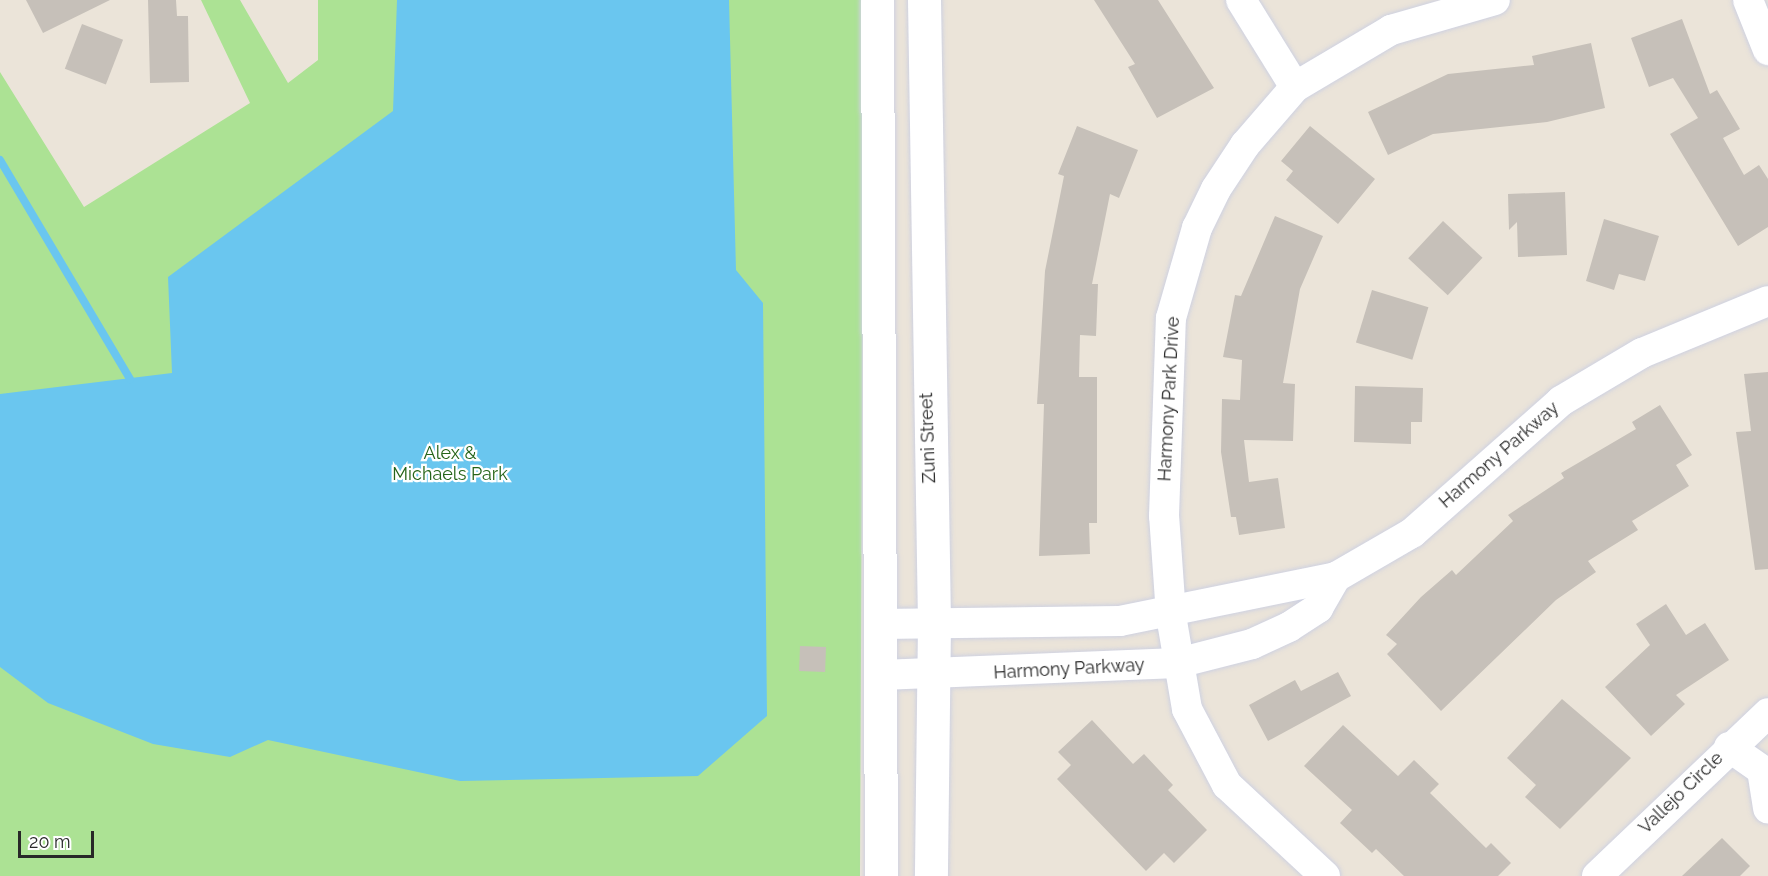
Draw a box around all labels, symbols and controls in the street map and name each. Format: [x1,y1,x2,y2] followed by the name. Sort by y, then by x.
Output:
[1154,316,1184,482] street label: Harmony Park Drive
[916,392,940,484] street label: Zuni Street
[1435,397,1563,513] street label: Harmony Parkway
[392,443,508,486] park label: Alex & Michaels Park
[993,654,1145,684] street label: Harmony Parkway
[1634,748,1728,838] street label: Vallejo Circle
[21,819,98,857] scale bar
[29,831,71,852] text: 20 m

